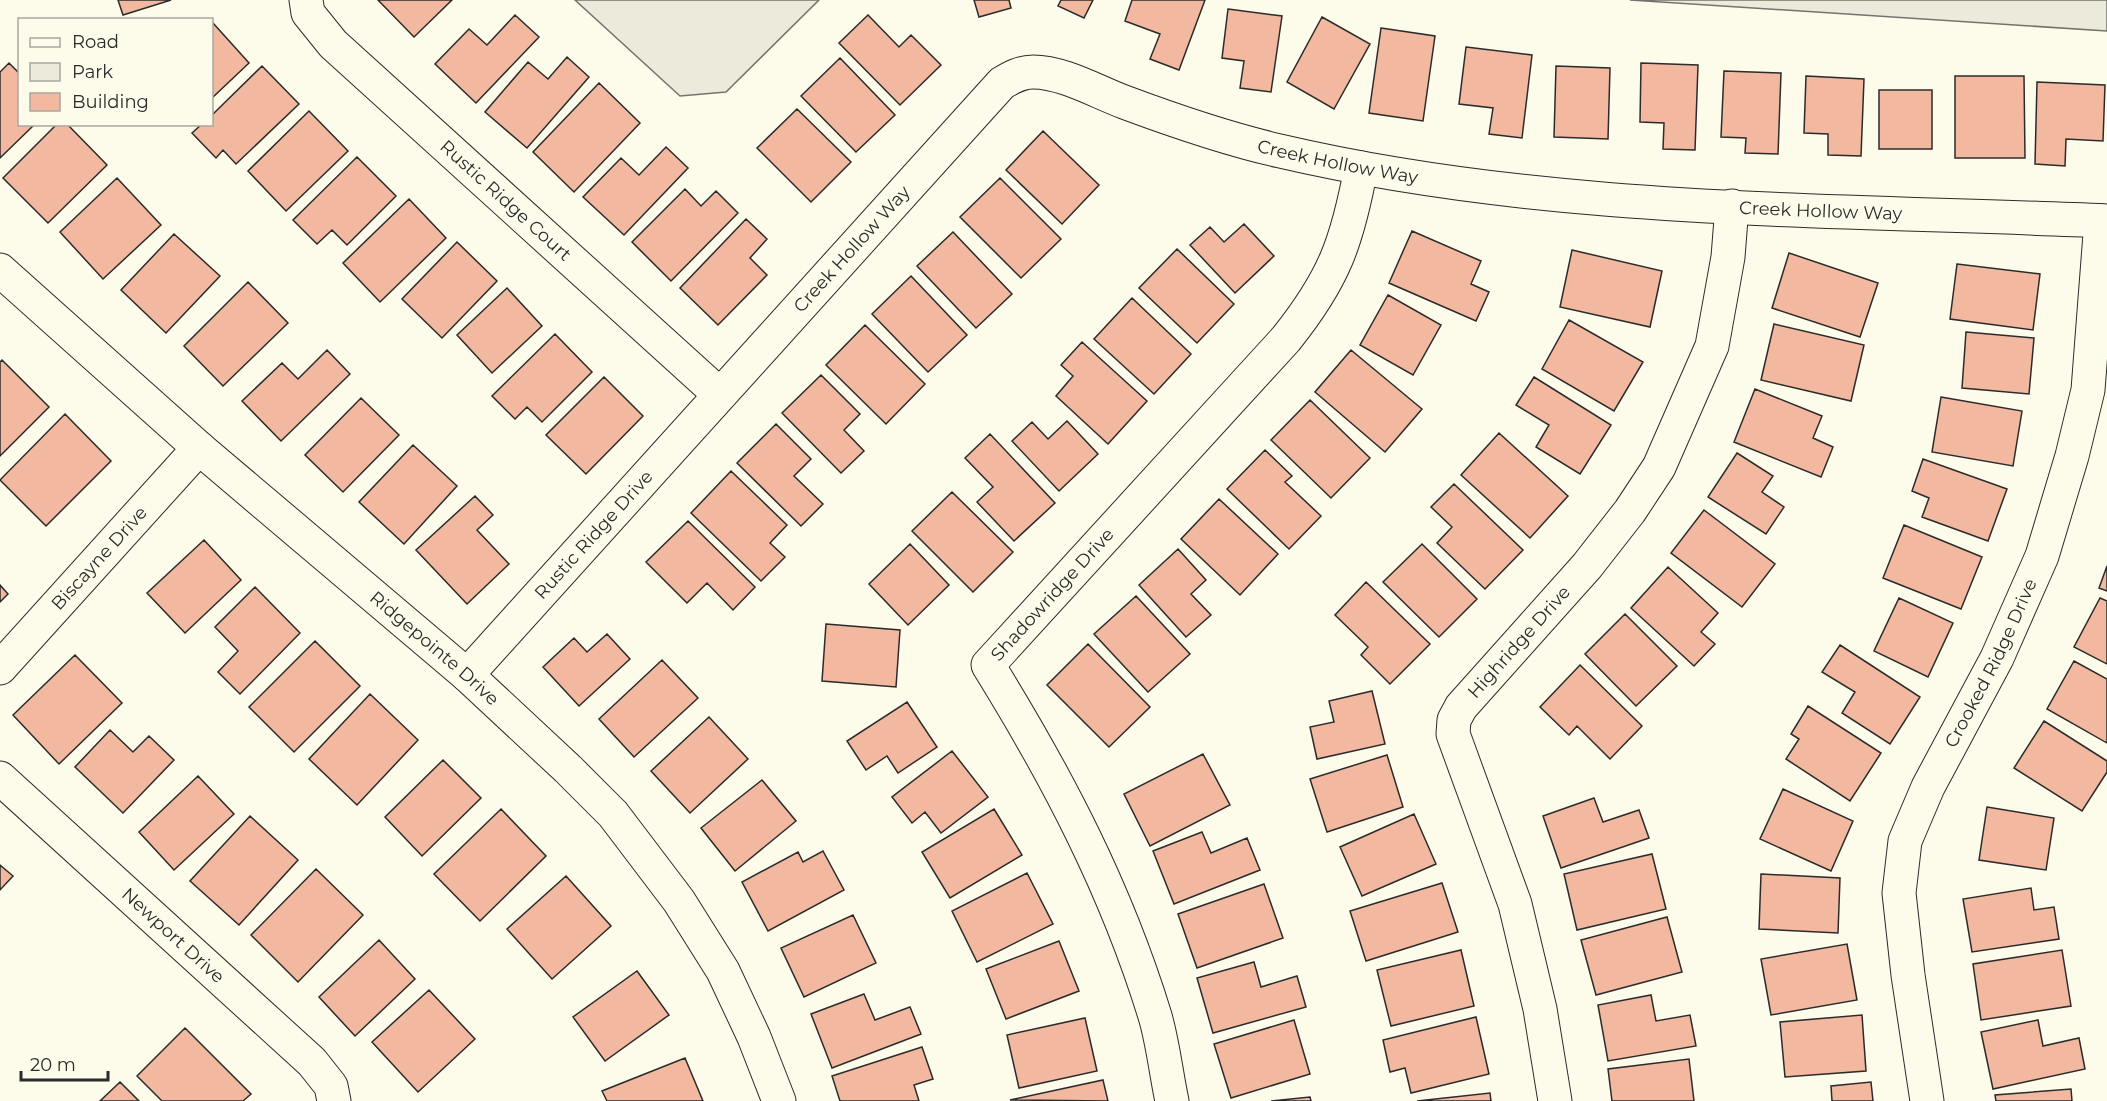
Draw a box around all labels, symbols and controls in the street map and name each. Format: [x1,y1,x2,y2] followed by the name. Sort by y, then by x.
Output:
[18,18,213,126] legend
[72,31,119,53] text: Road
[72,61,113,83] text: Park
[72,91,149,113] text: Building
[435,135,576,266] street label: Rustic Ridge Court
[1255,135,1420,188] street label: Creek Hollow Way
[789,181,915,317] street label: Creek Hollow Way
[1738,197,1903,225] street label: Creek Hollow Way
[530,466,658,604] street label: Rustic Ridge Drive
[47,502,152,615] street label: Biscayne Drive
[986,523,1119,666] street label: Shadowridge Drive
[1940,575,2042,751] street label: Crooked Ridge Drive
[1463,581,1575,703] street label: Highridge Drive
[365,586,504,710] street label: Ridgepointe Drive
[117,883,229,988] street label: Newport Drive
[21,1044,108,1082] scale bar
[30,1054,76,1076] text: 20 m

